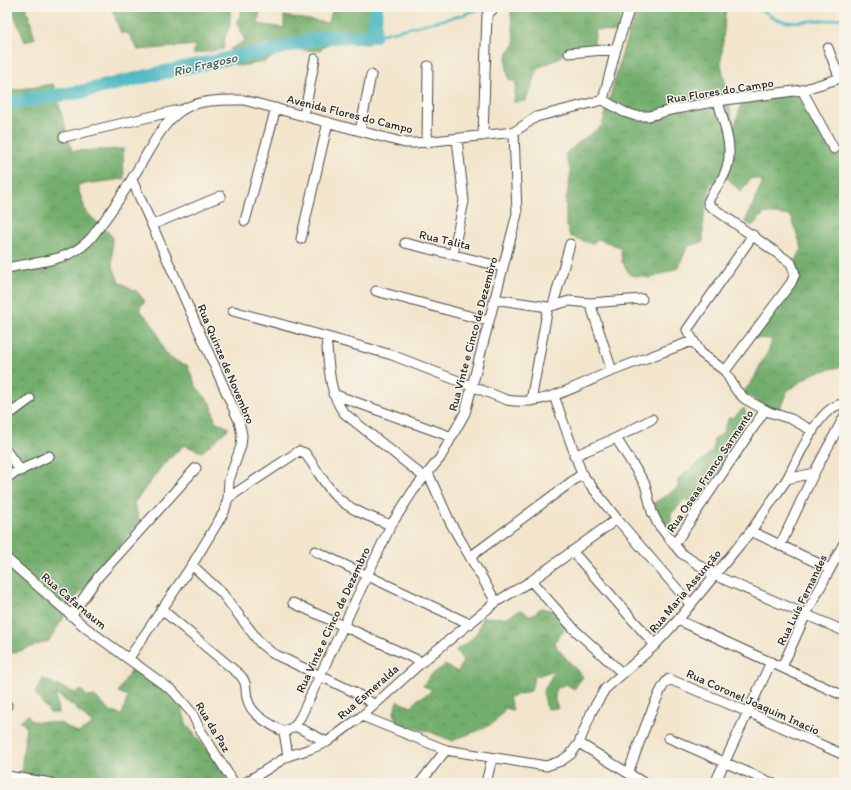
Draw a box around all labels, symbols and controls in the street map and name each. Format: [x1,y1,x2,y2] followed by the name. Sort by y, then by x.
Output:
[172,50,239,79] water label: Rio Fragoso
[666,76,774,106] street label: Rua Flores do Campo
[286,92,414,136] street label: Avenida Flores do Campo
[418,227,472,253] street label: Rua Talita
[446,255,500,413] street label: Rua Vinte e Cinco de Dezembro
[194,302,258,426] street label: Rua Quinze de Novembro
[664,407,756,535] street label: Rua Oseas Franco Sarmento
[293,545,373,695] street label: Rua Vinte e Cinco de Dezembro
[646,546,724,636] street label: Rua Maria Assunção
[774,552,830,648] street label: Rua Luís Fernandes
[38,570,110,632] street label: Rua Cafarnaum
[334,662,402,722] street label: Rua Esmeralda
[684,666,822,738] street label: Rua Coronel Joaquim Inacio
[193,699,234,755] street label: Rua da Paz

